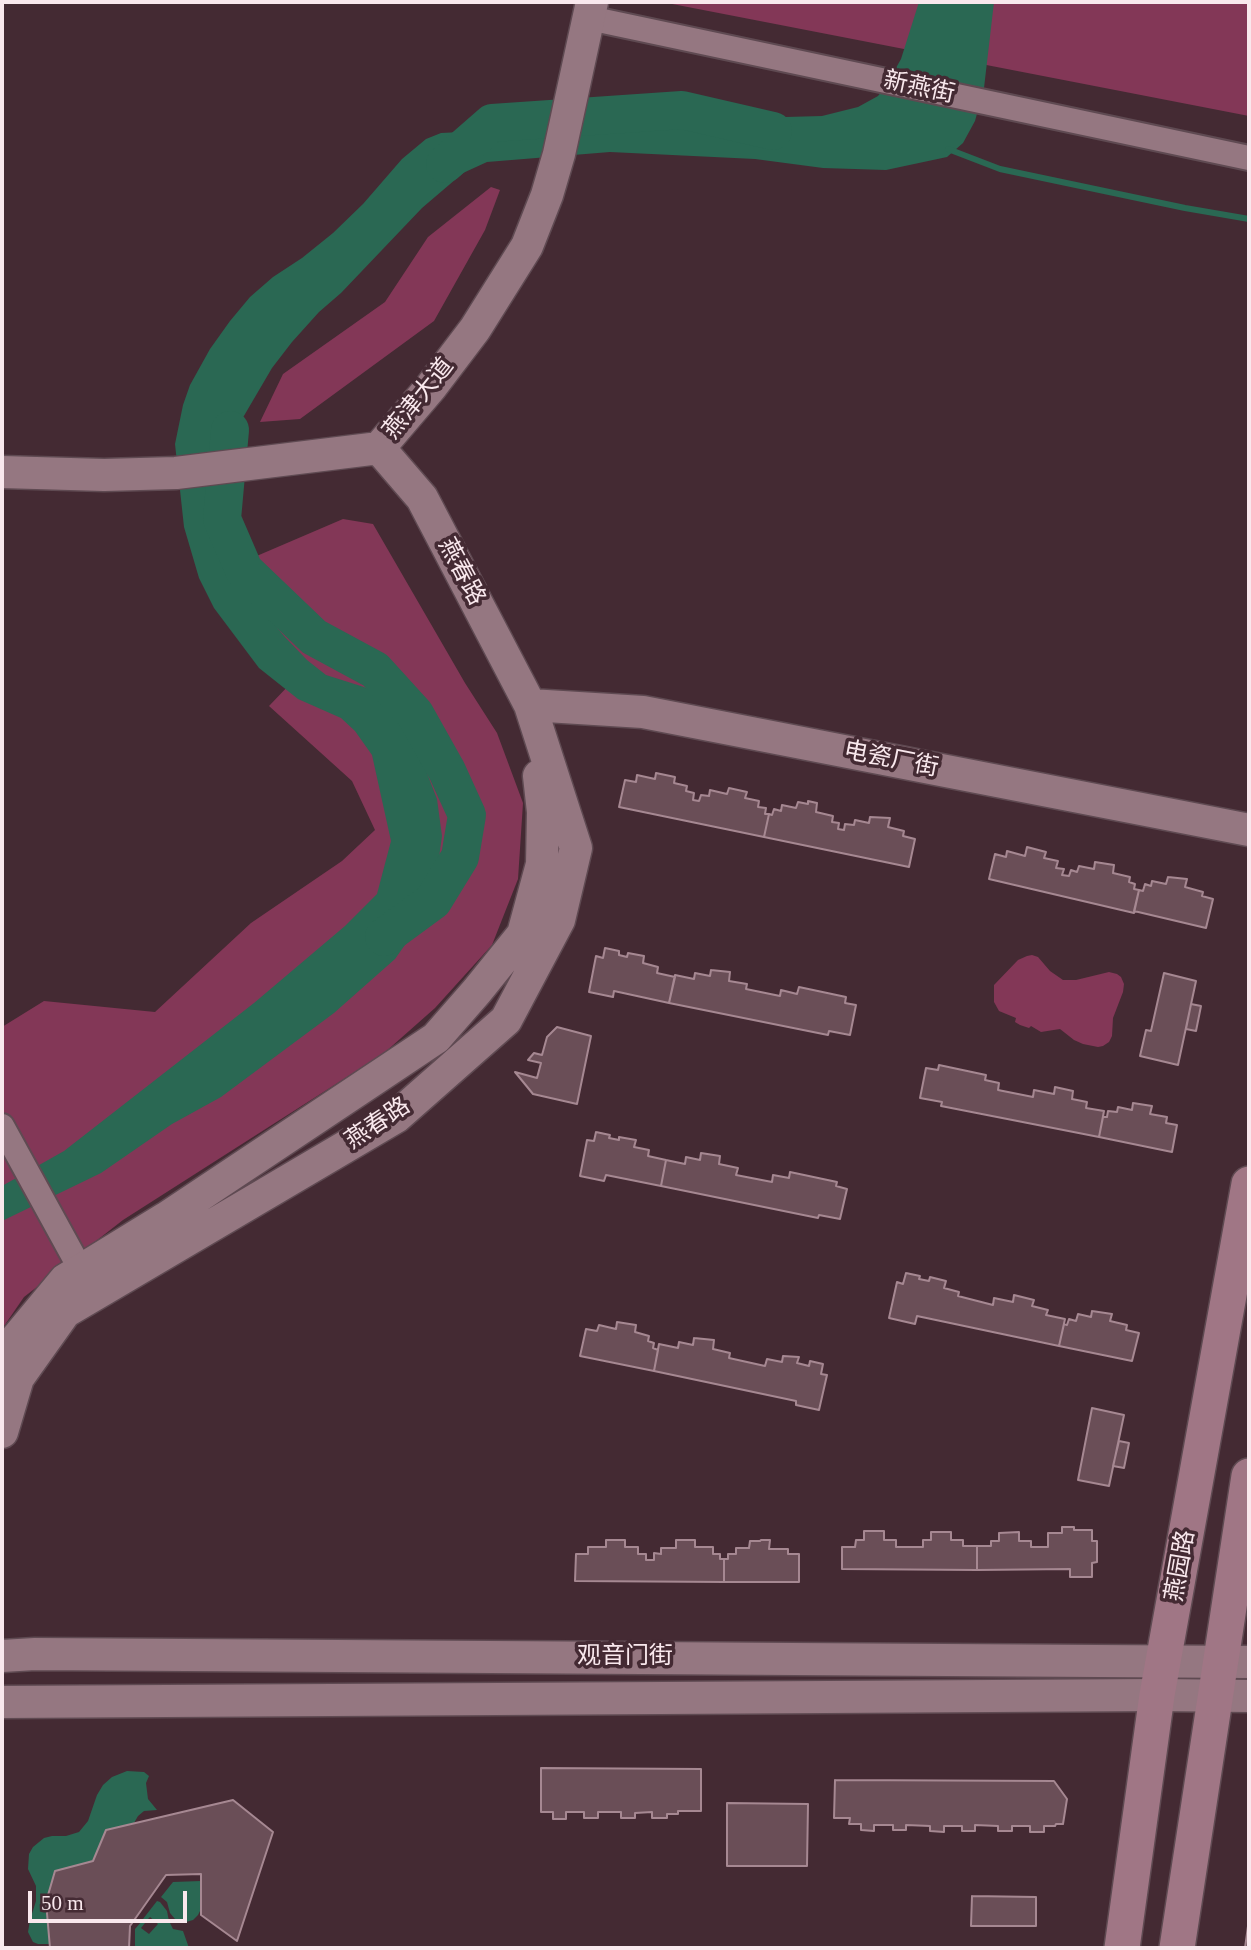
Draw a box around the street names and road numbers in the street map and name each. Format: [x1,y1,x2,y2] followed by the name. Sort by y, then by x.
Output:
[881,66,957,110] street label: 新燕街
[378,353,460,445] street label: 燕津大道
[431,533,491,611] street label: 燕春路
[841,737,941,783] street label: 电瓷厂街
[340,1092,416,1156] street label: 燕春路
[1161,1528,1201,1604] street label: 燕园路
[577,1643,673,1671] street label: 观音门街

